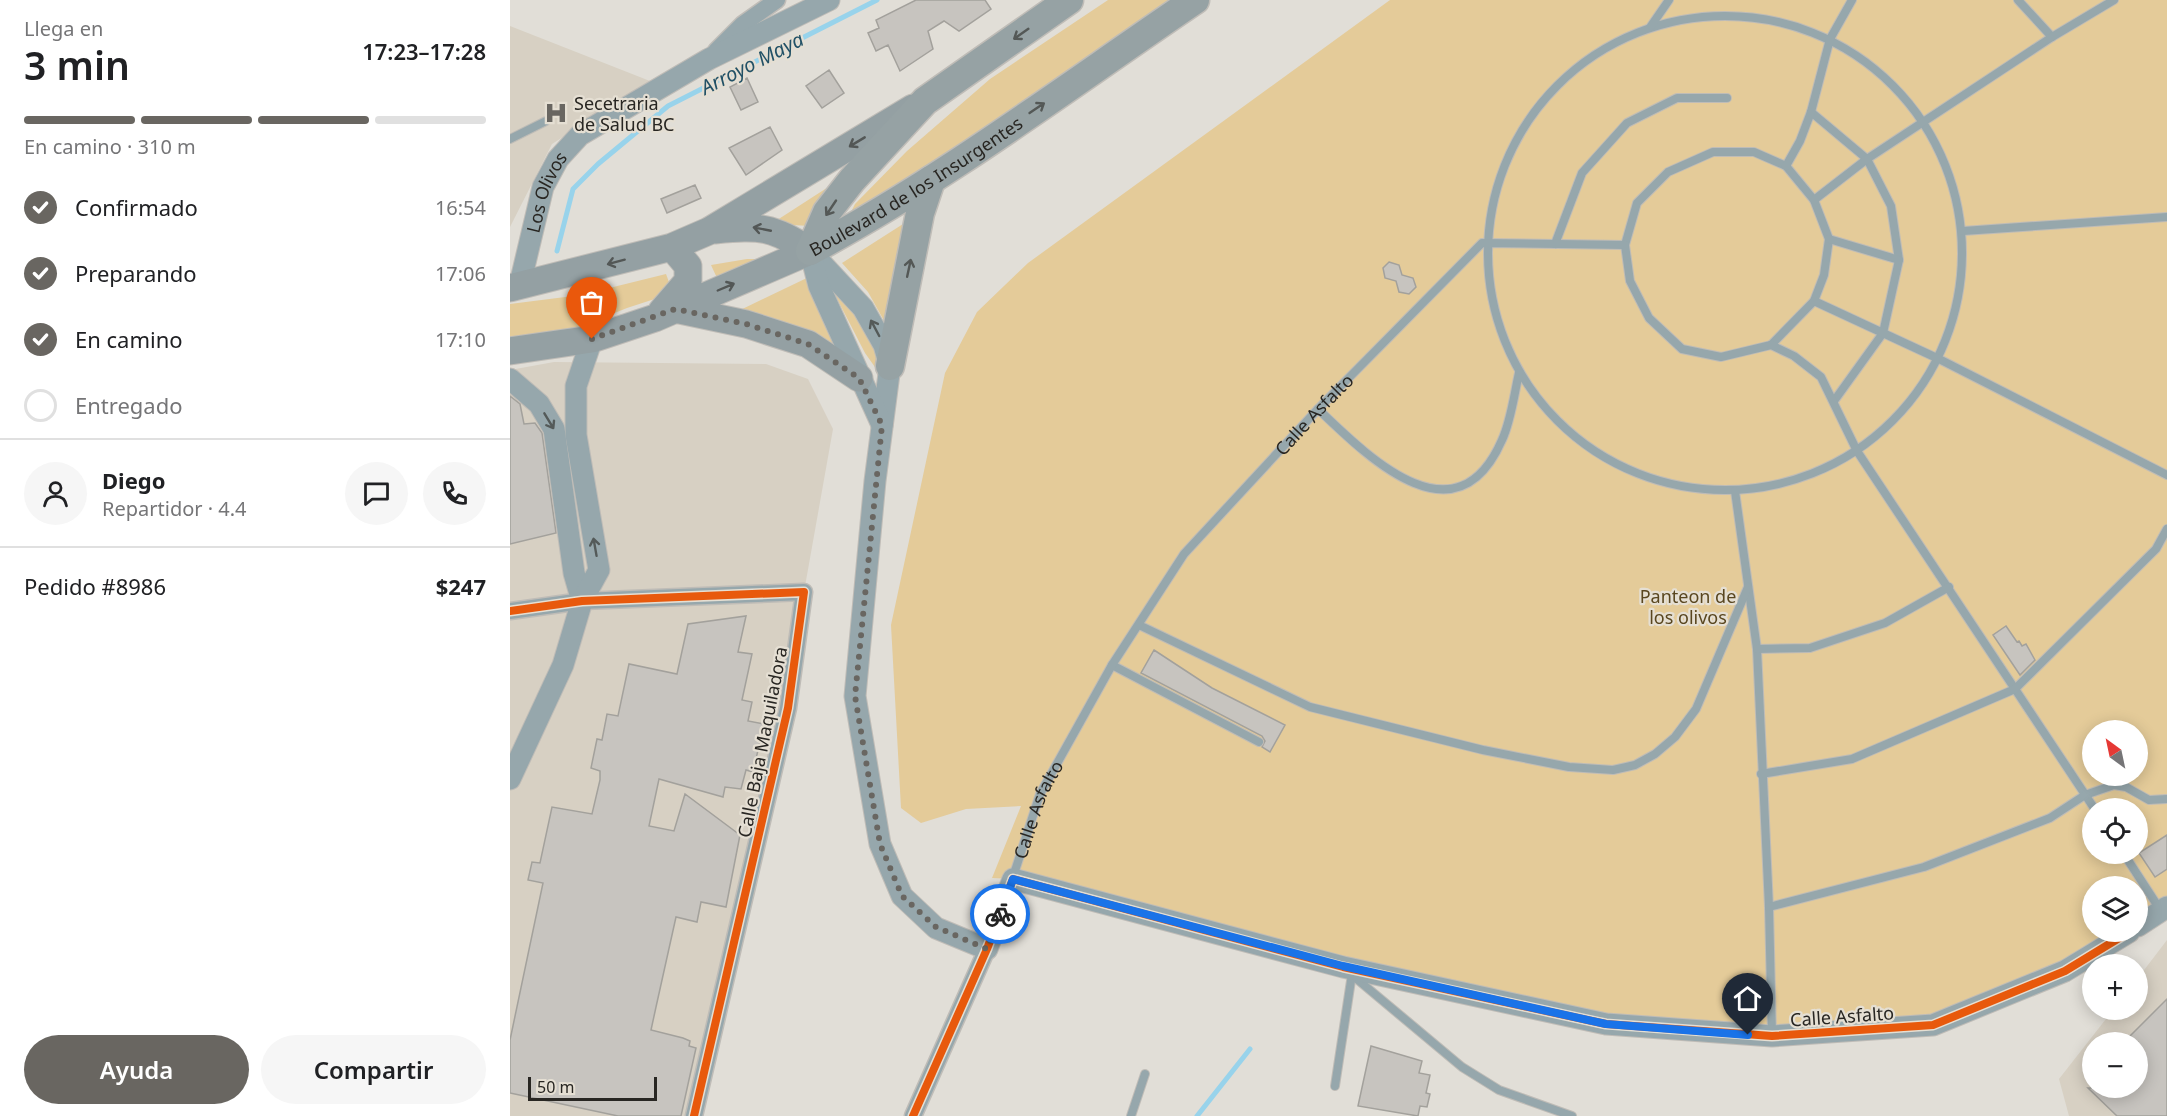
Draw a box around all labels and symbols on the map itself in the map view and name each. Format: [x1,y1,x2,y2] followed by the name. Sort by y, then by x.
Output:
[694,25,808,101] water label: Arroyo Maya
[1013,28,1029,40] one-way arrow
[574,91,674,136] place label: Secetraria de Salud BC
[543,100,569,126] hospital icon: Secetraria de Salud BC
[1028,102,1044,114] one-way arrow
[805,111,1027,261] street label: Boulevard de los Insurgentes
[849,136,866,148] one-way arrow
[521,146,572,235] street label: Los Olivos
[825,199,837,216] one-way arrow
[753,223,773,234] one-way arrow
[606,257,625,268] one-way arrow
[904,258,916,277] one-way arrow
[566,277,617,339] pin
[717,281,735,292] one-way arrow
[869,320,881,337] one-way arrow
[1269,368,1358,460] street label: Calle Asfalto
[544,412,556,429] one-way arrow
[590,538,601,558] one-way arrow
[1640,584,1736,629] park label: Panteon de los olivos
[732,645,792,839] street label: Calle Baja Maquiladora
[2082,720,2148,786] north arrow
[1008,756,1068,862] street label: Calle Asfalto
[970,884,1030,944] courier
[1722,973,1773,1035] pin
[1789,1000,1895,1032] street label: Calle Asfalto
[528,1074,657,1102] scale bar

